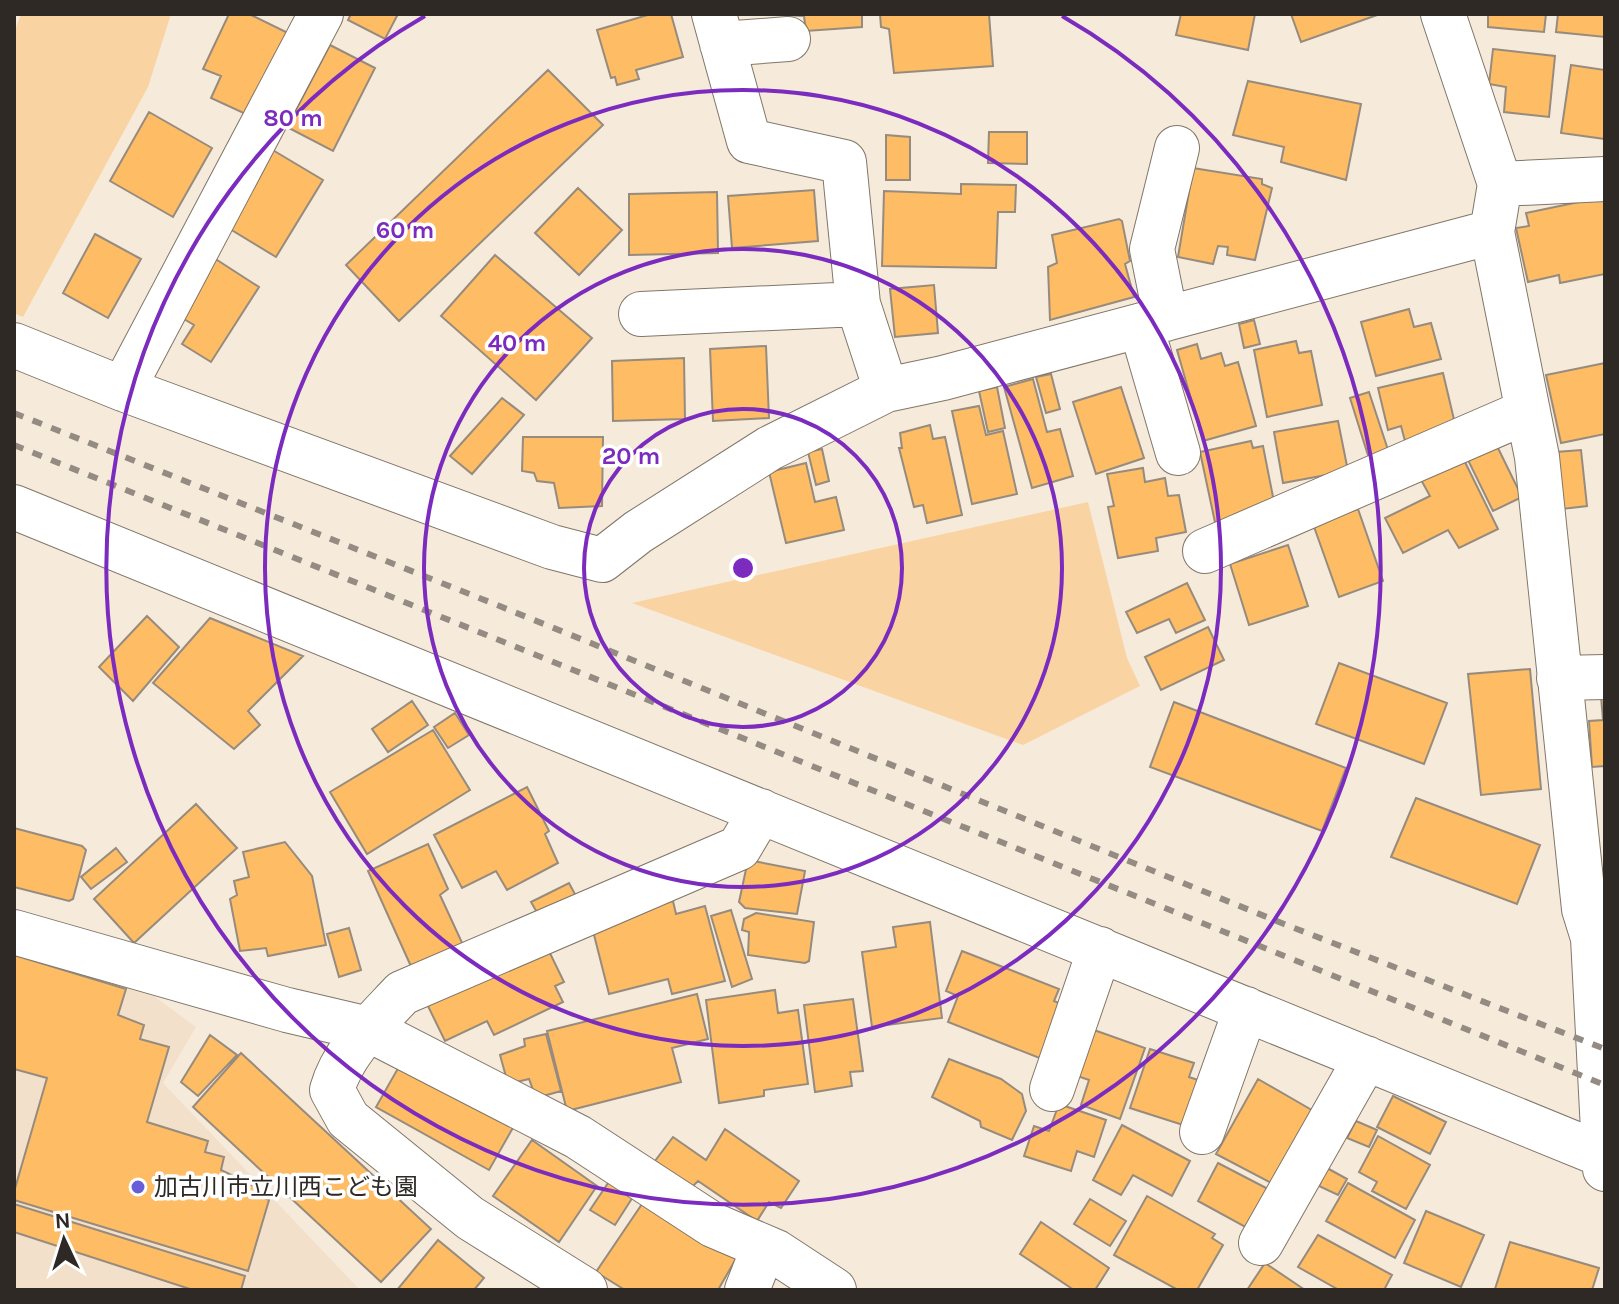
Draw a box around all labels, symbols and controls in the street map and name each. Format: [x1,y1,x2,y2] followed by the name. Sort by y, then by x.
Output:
[263,104,323,132] text: 80 m
[376,216,434,244] text: 60 m
[488,329,546,357] text: 40 m
[602,442,660,470] text: 20 m
[729,554,757,582] centre of rings
[154,1173,418,1201] place label: 加古川市立川西こども園
[129,1178,147,1196] marker: 加古川市立川西こども園
[24,1200,104,1280] north arrow
[54,1208,71,1235] text: N

